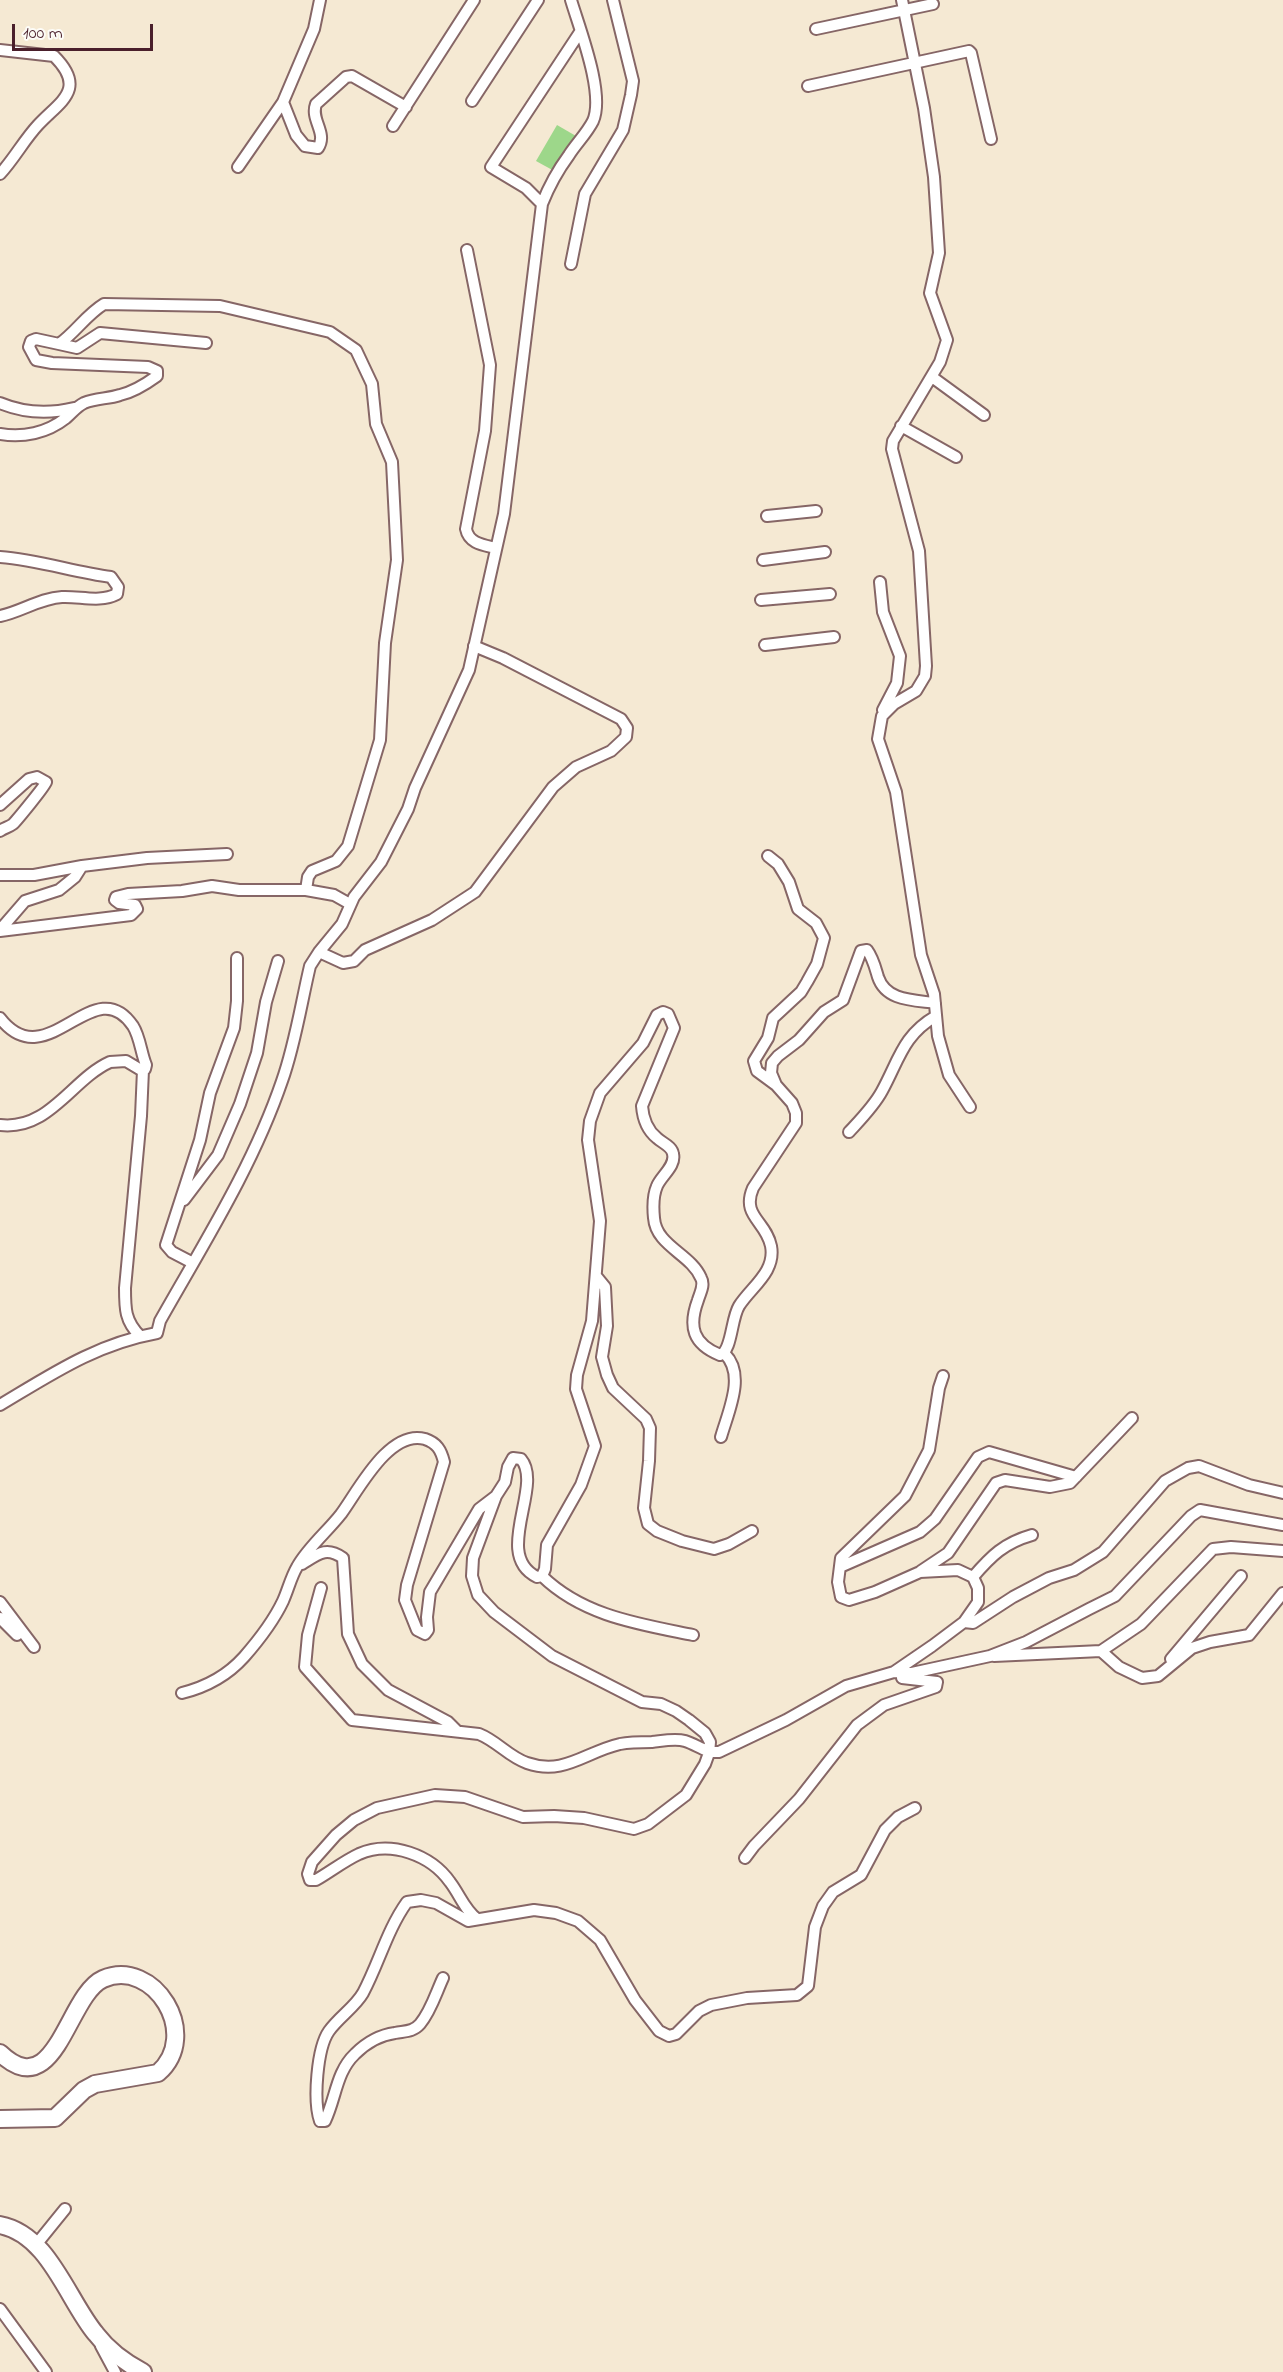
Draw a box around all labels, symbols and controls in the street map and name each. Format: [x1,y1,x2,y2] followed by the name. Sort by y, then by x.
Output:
[15,12,156,50] scale bar
[23,21,63,47] text: 100 m

